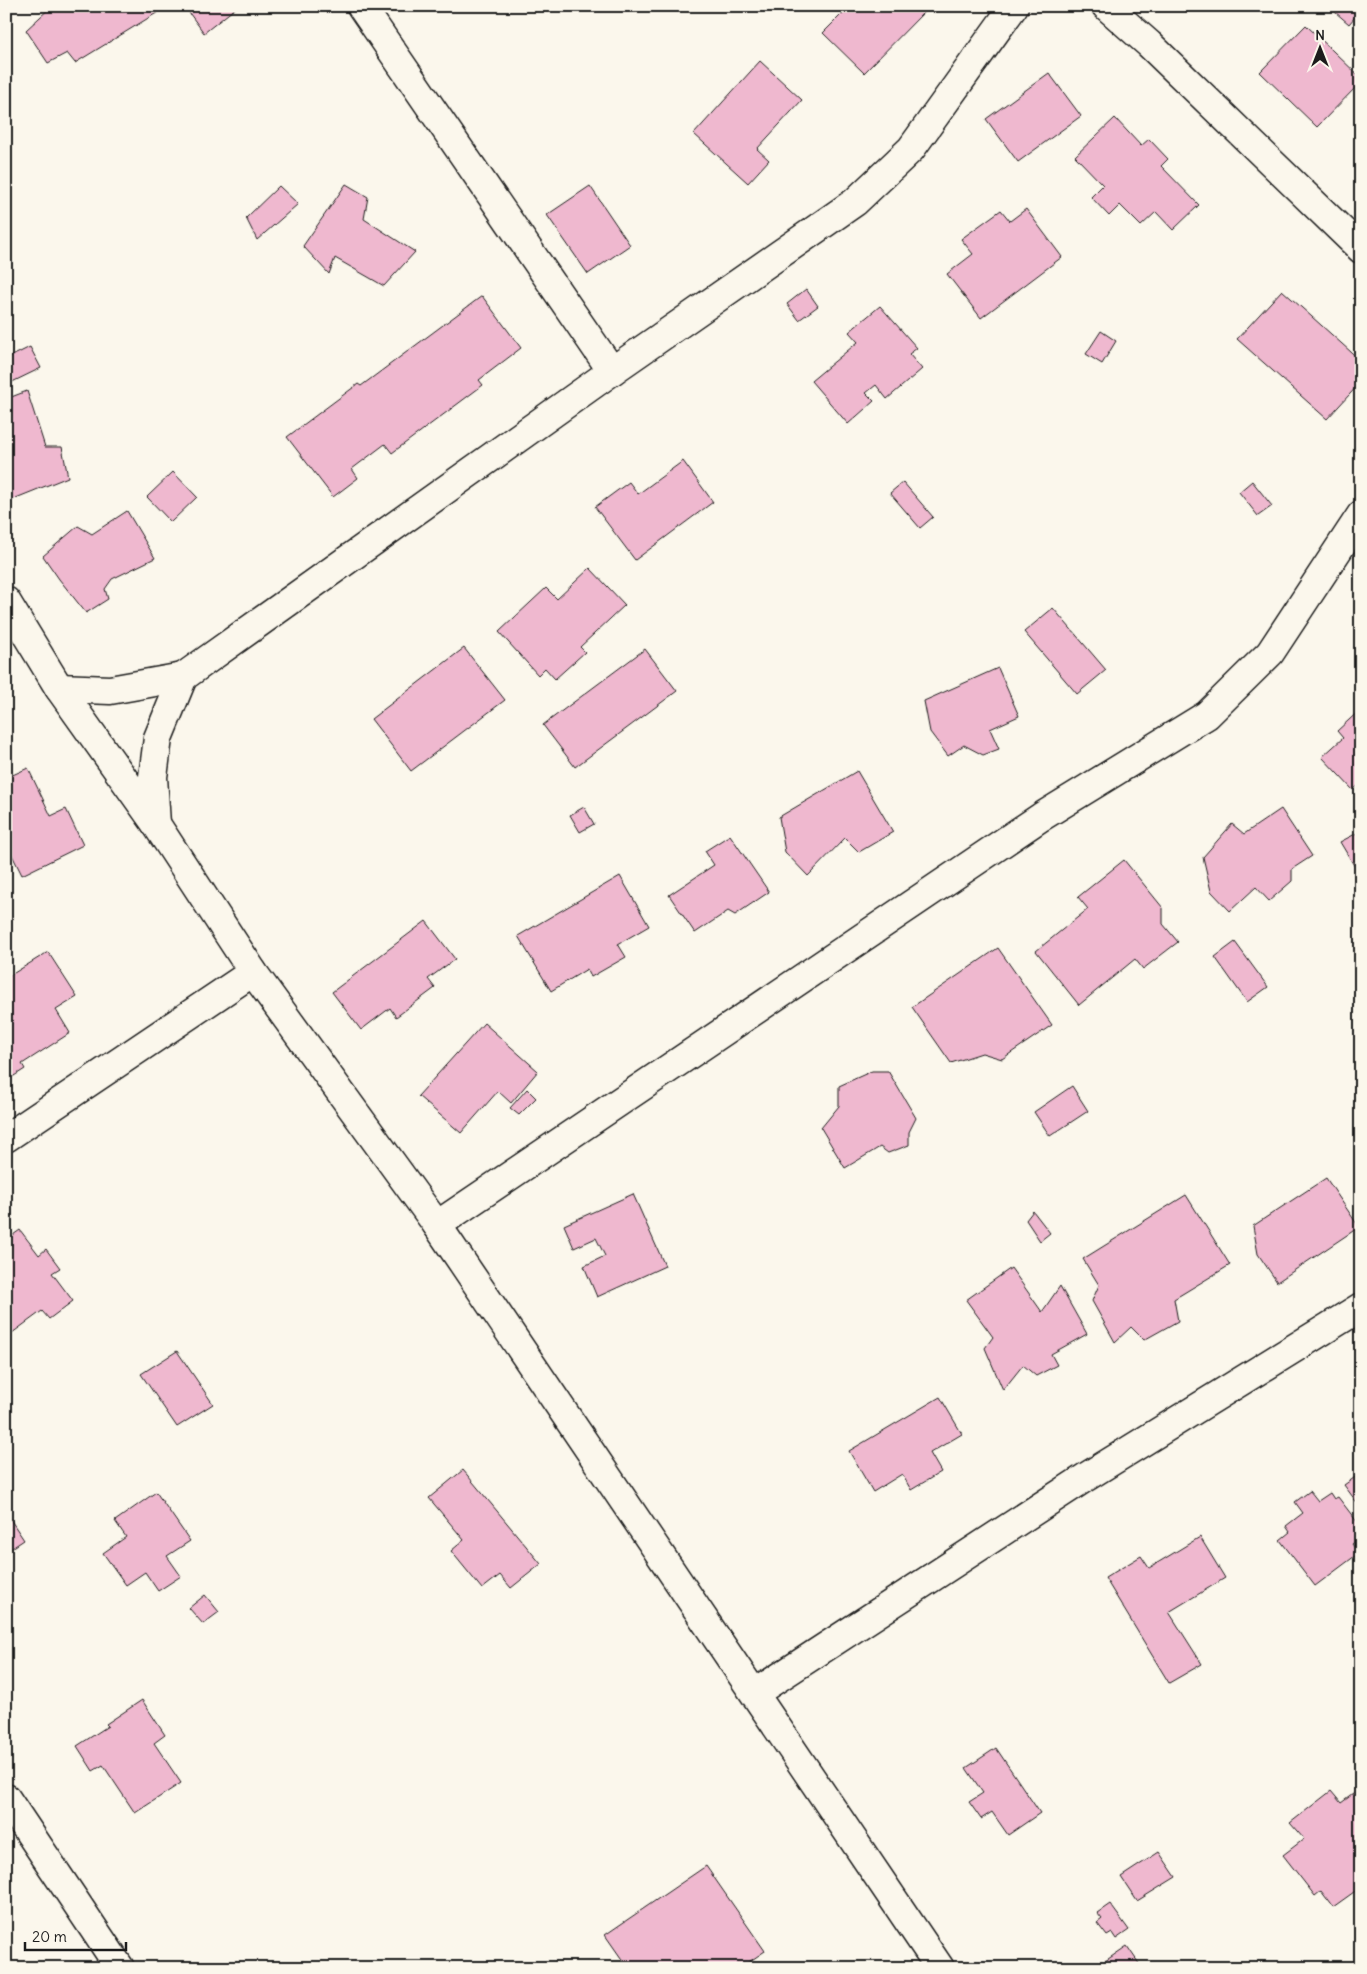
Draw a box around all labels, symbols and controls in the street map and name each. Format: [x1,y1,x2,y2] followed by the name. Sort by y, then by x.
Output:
[1294,22,1344,72] north arrow
[1315,26,1325,44] text: N
[25,1919,126,1951] scale bar
[32,1927,67,1946] text: 20 m

